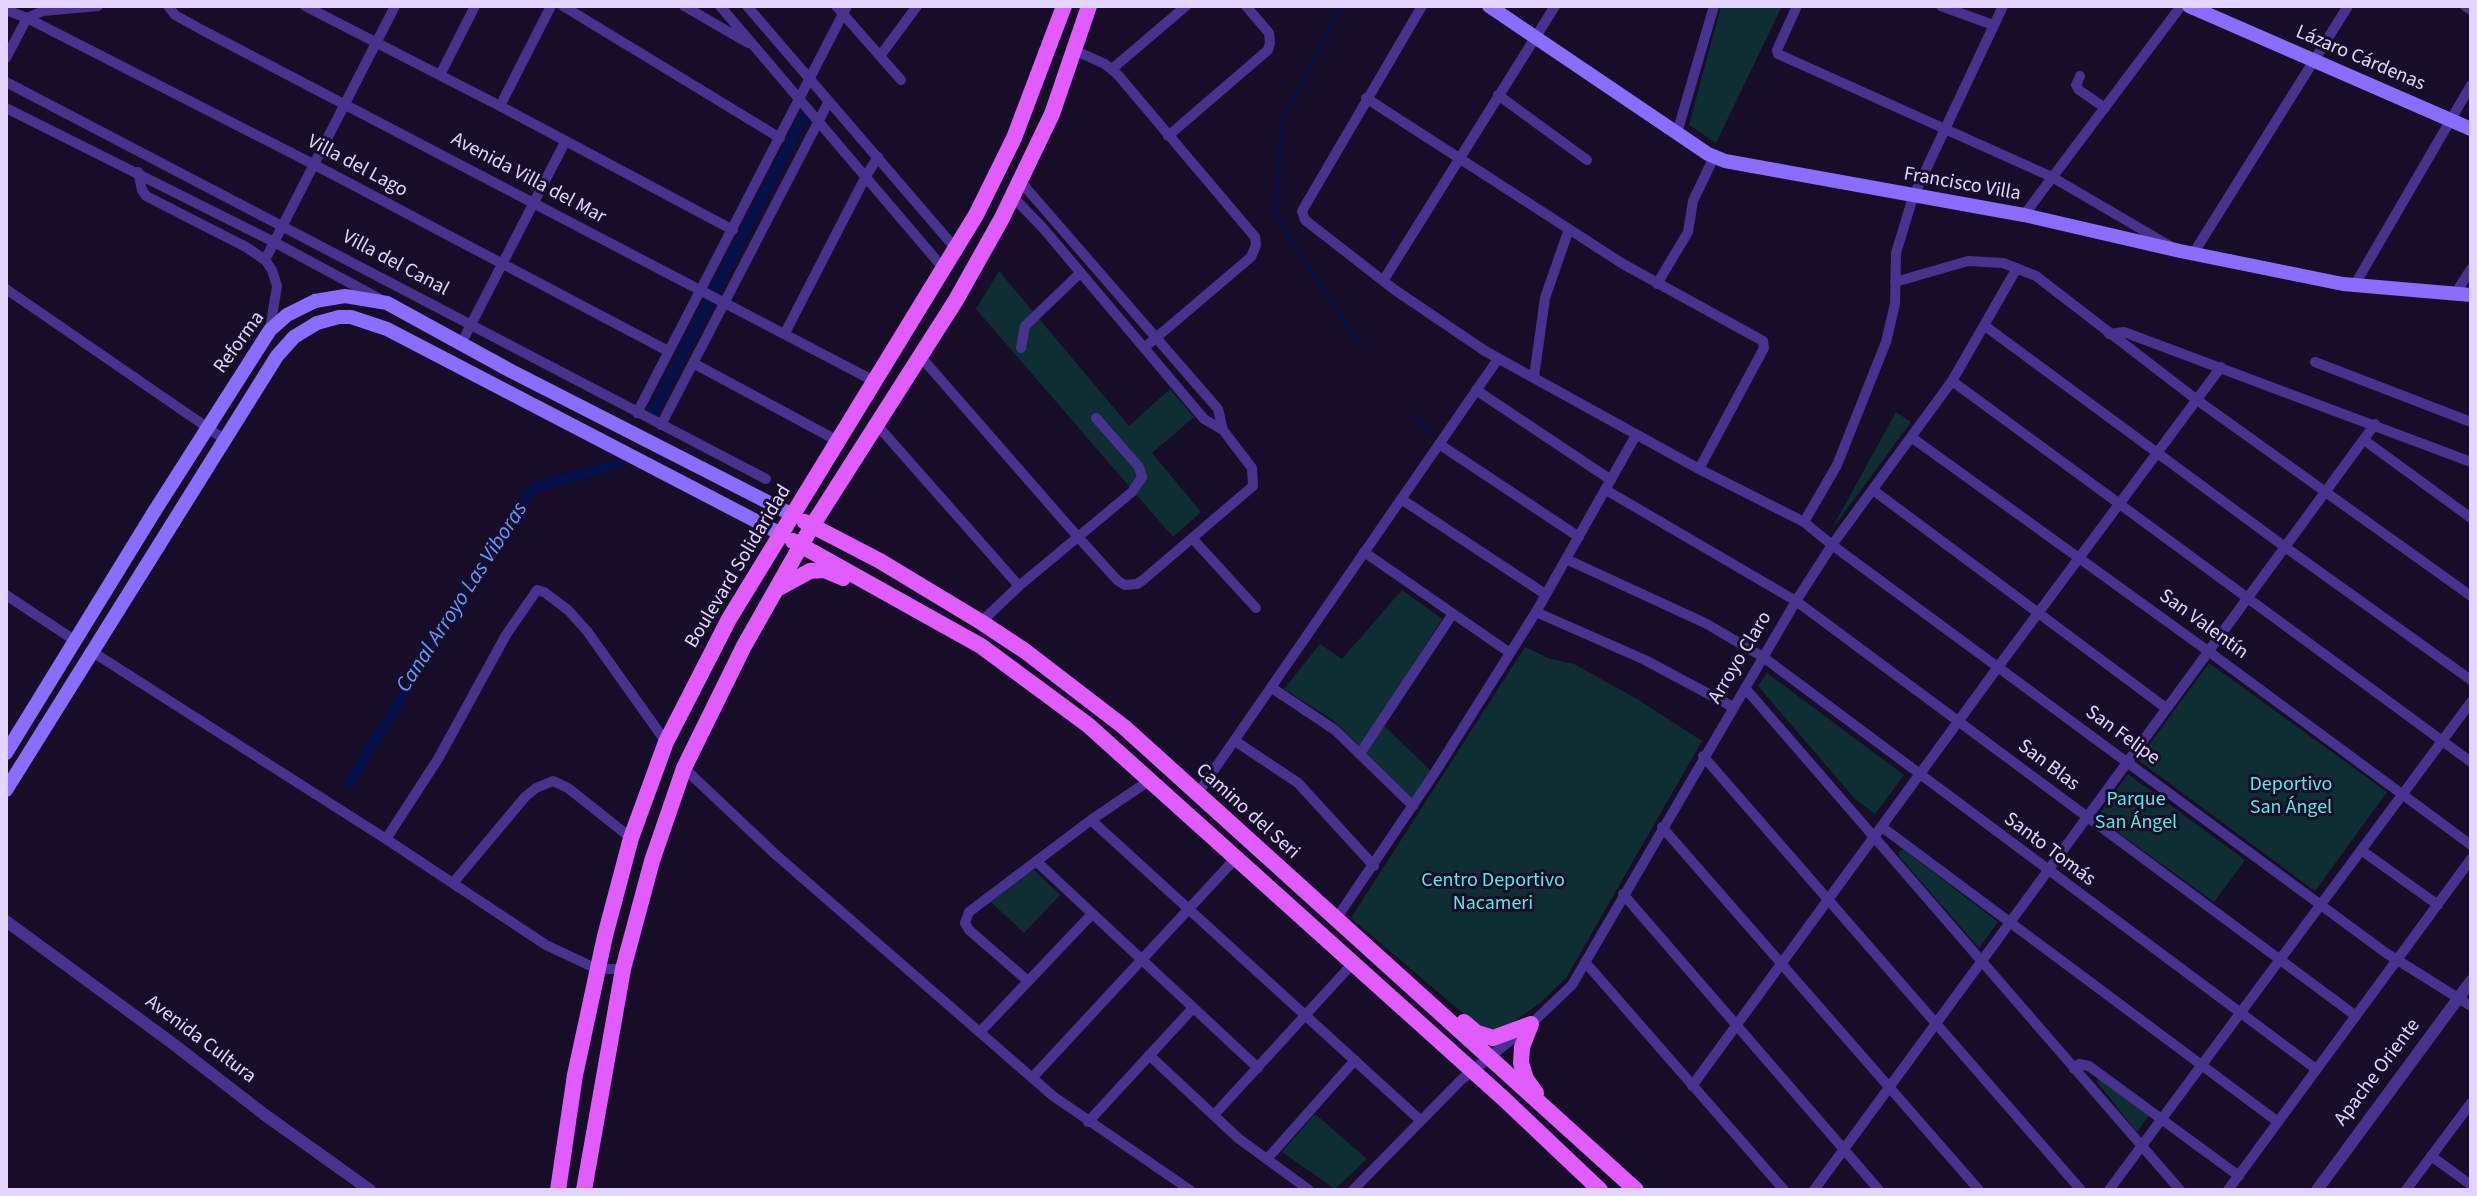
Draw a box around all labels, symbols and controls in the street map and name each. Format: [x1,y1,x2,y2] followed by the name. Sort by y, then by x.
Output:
[2292,21,2428,97] street label: Lázaro Cárdenas
[446,128,610,230] street label: Avenida Villa del Mar
[303,131,411,203] street label: Villa del Lago
[1902,163,2022,207] street label: Francisco Villa
[338,226,452,302] street label: Villa del Canal
[209,307,271,379] street label: Reforma
[681,481,797,653] street label: Boulevard Solidaridad
[392,498,534,698] water label: Canal Arroyo Las Viboras
[2154,585,2252,665] street label: San Valentín
[1704,607,1778,709] street label: Arroyo Claro
[2080,701,2164,771] street label: San Felipe
[2012,735,2084,797] street label: San Blas
[1190,759,1304,865] street label: Camino del Seri
[2250,774,2332,821] park label: Deportivo San Ángel
[2095,789,2177,836] park label: Parque San Ángel
[1999,808,2099,892] street label: Santo Tomás
[1421,870,1565,917] park label: Centro Deportivo Nacameri
[140,991,260,1089] street label: Avenida Cultura
[2330,1015,2426,1131] street label: Apache Oriente

